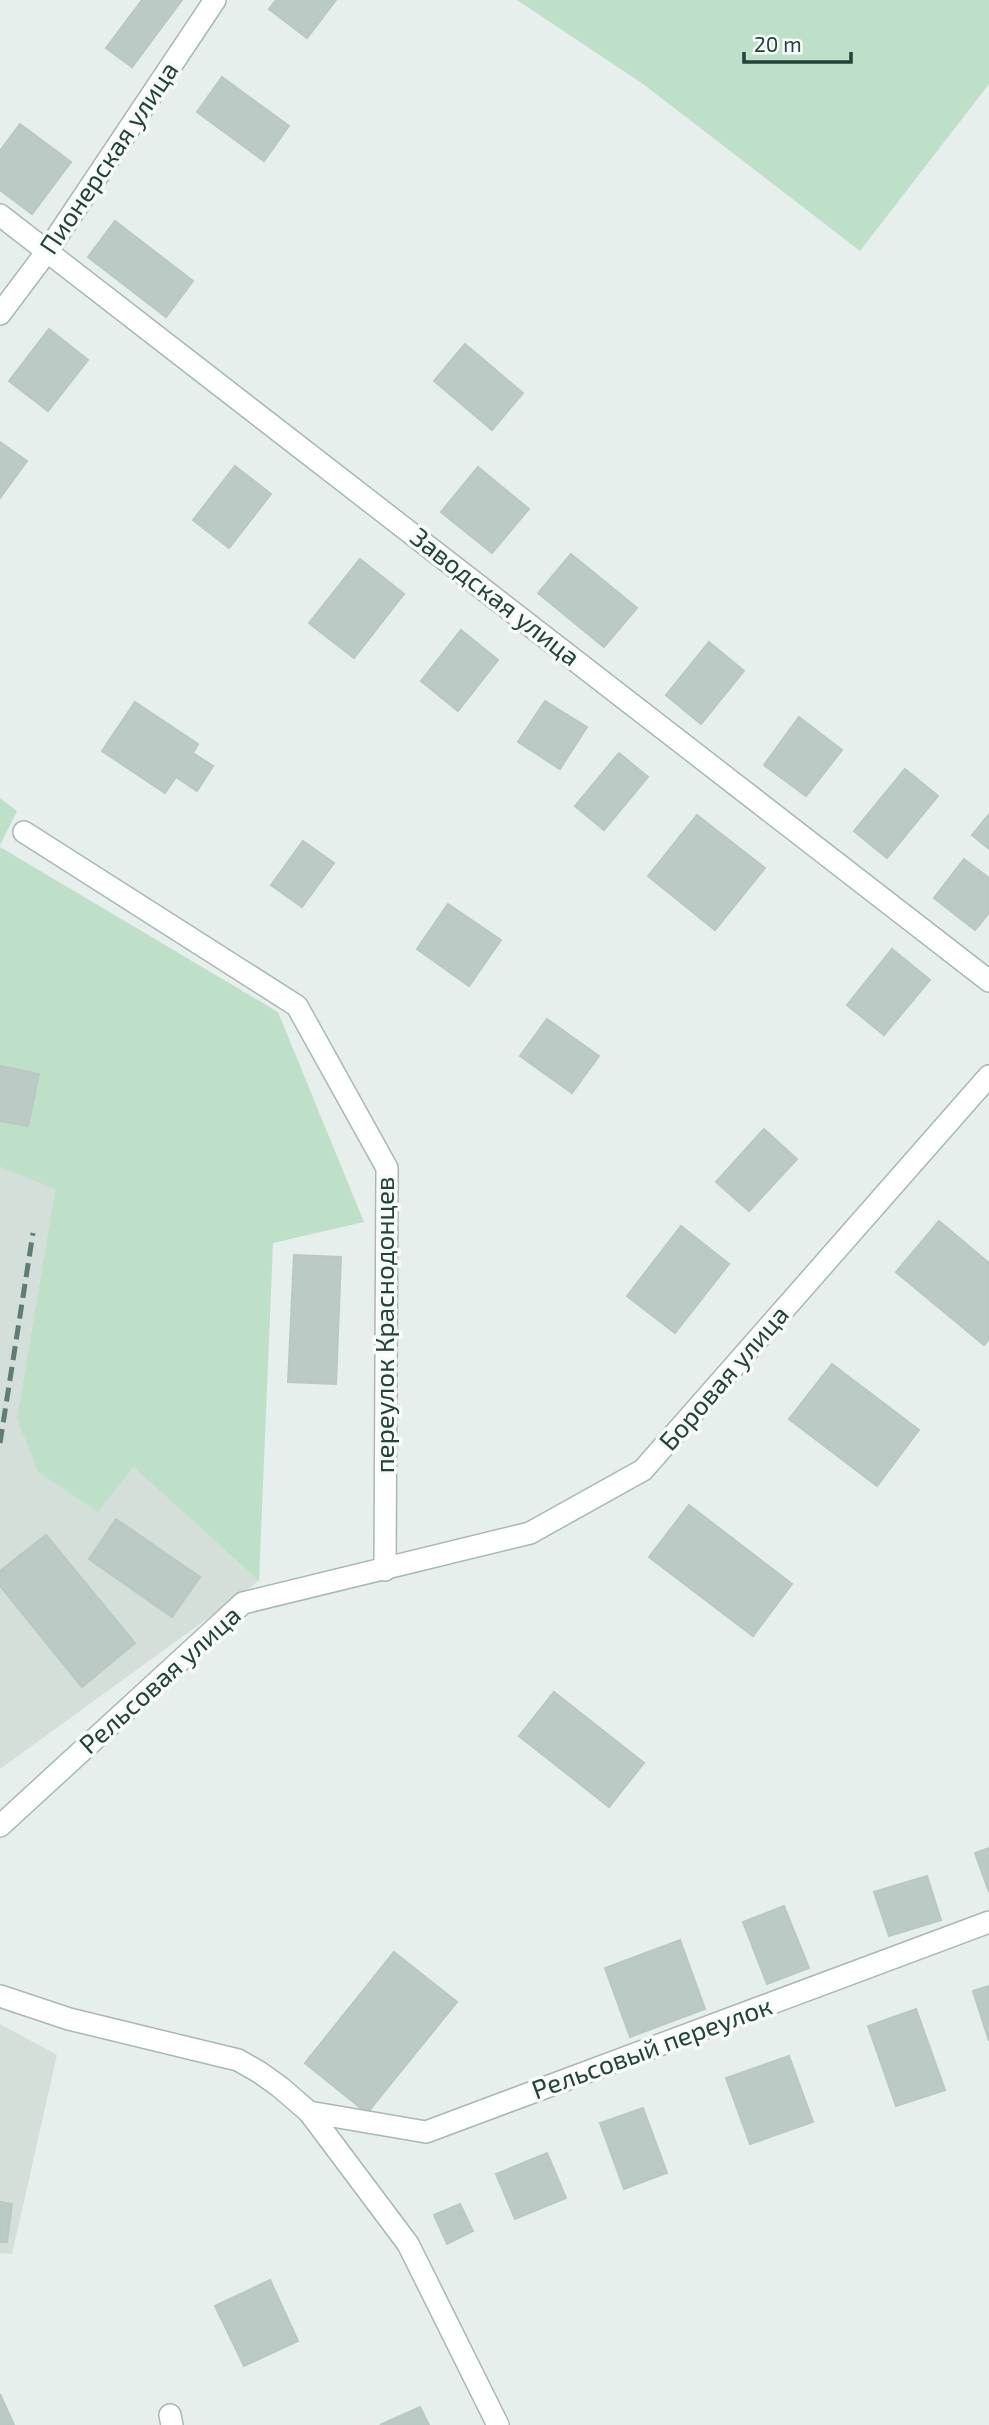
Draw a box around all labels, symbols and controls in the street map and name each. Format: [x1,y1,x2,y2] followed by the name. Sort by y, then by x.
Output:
[744,21,851,65] scale bar
[754,31,802,56] text: 20 m
[32,55,184,260] street label: Пионерская улица
[404,520,587,672] street label: Заводская улица
[368,1177,400,1473] street label: переулок Краснодонцев
[652,1298,795,1456] street label: Боровая улица
[72,1598,247,1760] street label: Рельсовая улица
[527,1989,776,2105] street label: Рельсовый переулок

